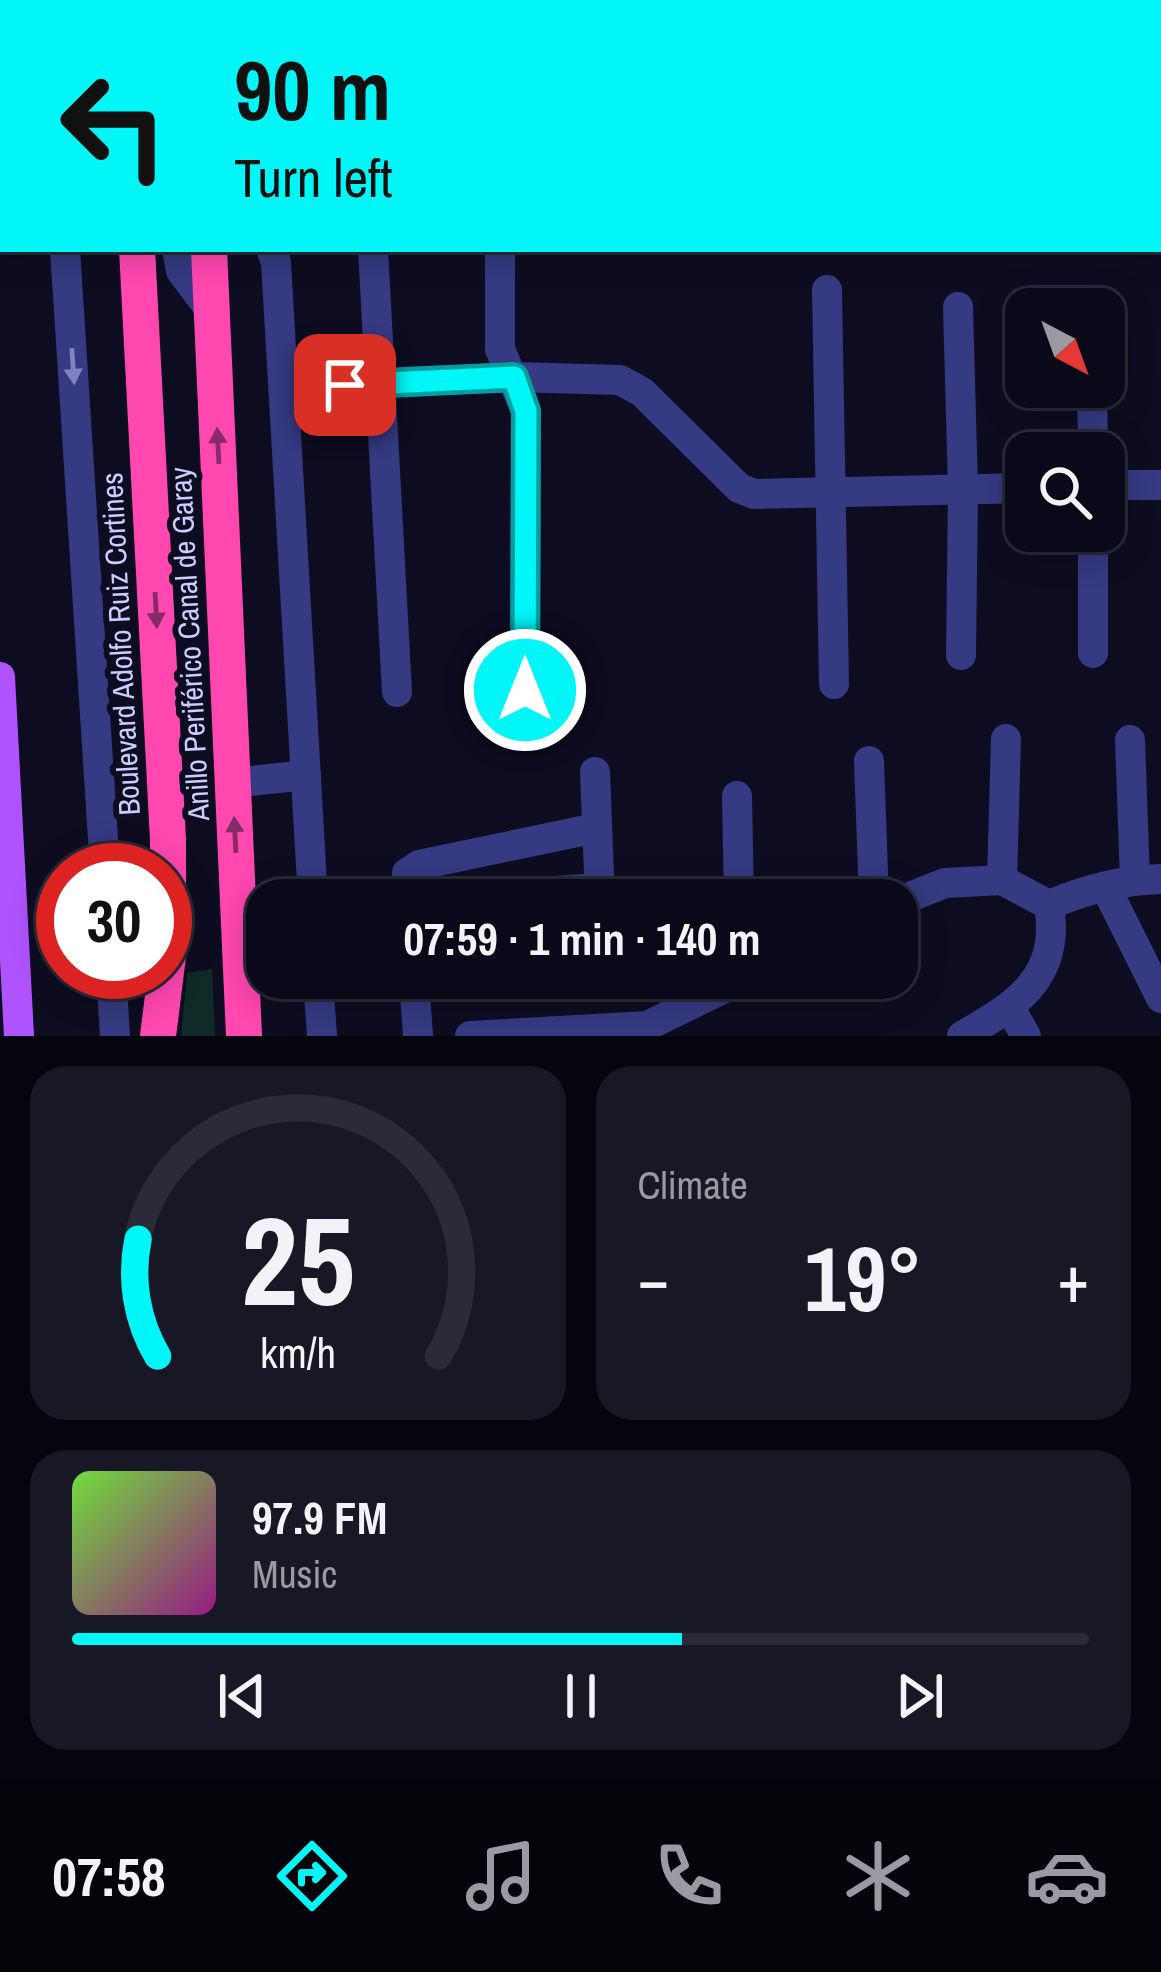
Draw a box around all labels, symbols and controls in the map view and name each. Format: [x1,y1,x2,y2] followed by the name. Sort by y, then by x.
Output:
[234,33,391,146] text: 90 m
[36,48,192,204] icon: left
[234,141,393,214] text: Turn left
[1005,288,1125,408] north arrow
[1005,288,1125,552] map controls
[294,334,396,436] pin
[64,348,83,385] one-way arrow
[312,352,378,418] icon: arrive
[208,426,227,464] one-way arrow
[1005,432,1125,552] button: search
[160,465,218,823] street label: Anillo Periférico Canal de Garay
[91,472,149,816] street label: Boulevard Adolfo Ruiz Cortines
[147,592,166,630] one-way arrow
[462,627,588,753] position arrow
[225,815,244,853] one-way arrow
[36,843,192,999] speed limit sign: 30
[404,908,760,969] text: 07:59 · 1 min · 140 m
[638,1159,748,1211] text: Climate
[241,1176,355,1344] text: 25
[804,1218,922,1339] text: 19°
[638,1234,669,1323] text: −
[1057,1234,1089,1323] text: +
[260,1324,336,1381] text: km/h
[252,1487,387,1548] text: 97.9 FM
[252,1548,337,1600] text: Music
[209,1663,275,1729] icon: previous
[548,1663,614,1729] icon: pause
[887,1663,953,1729] icon: next
[270,1834,354,1918] icon: directions
[459,1834,543,1918] icon: music
[647,1834,731,1918] icon: phone
[836,1834,920,1918] icon: climate
[1025,1834,1109,1918] icon: car
[52,1840,166,1913] text: 07:58

